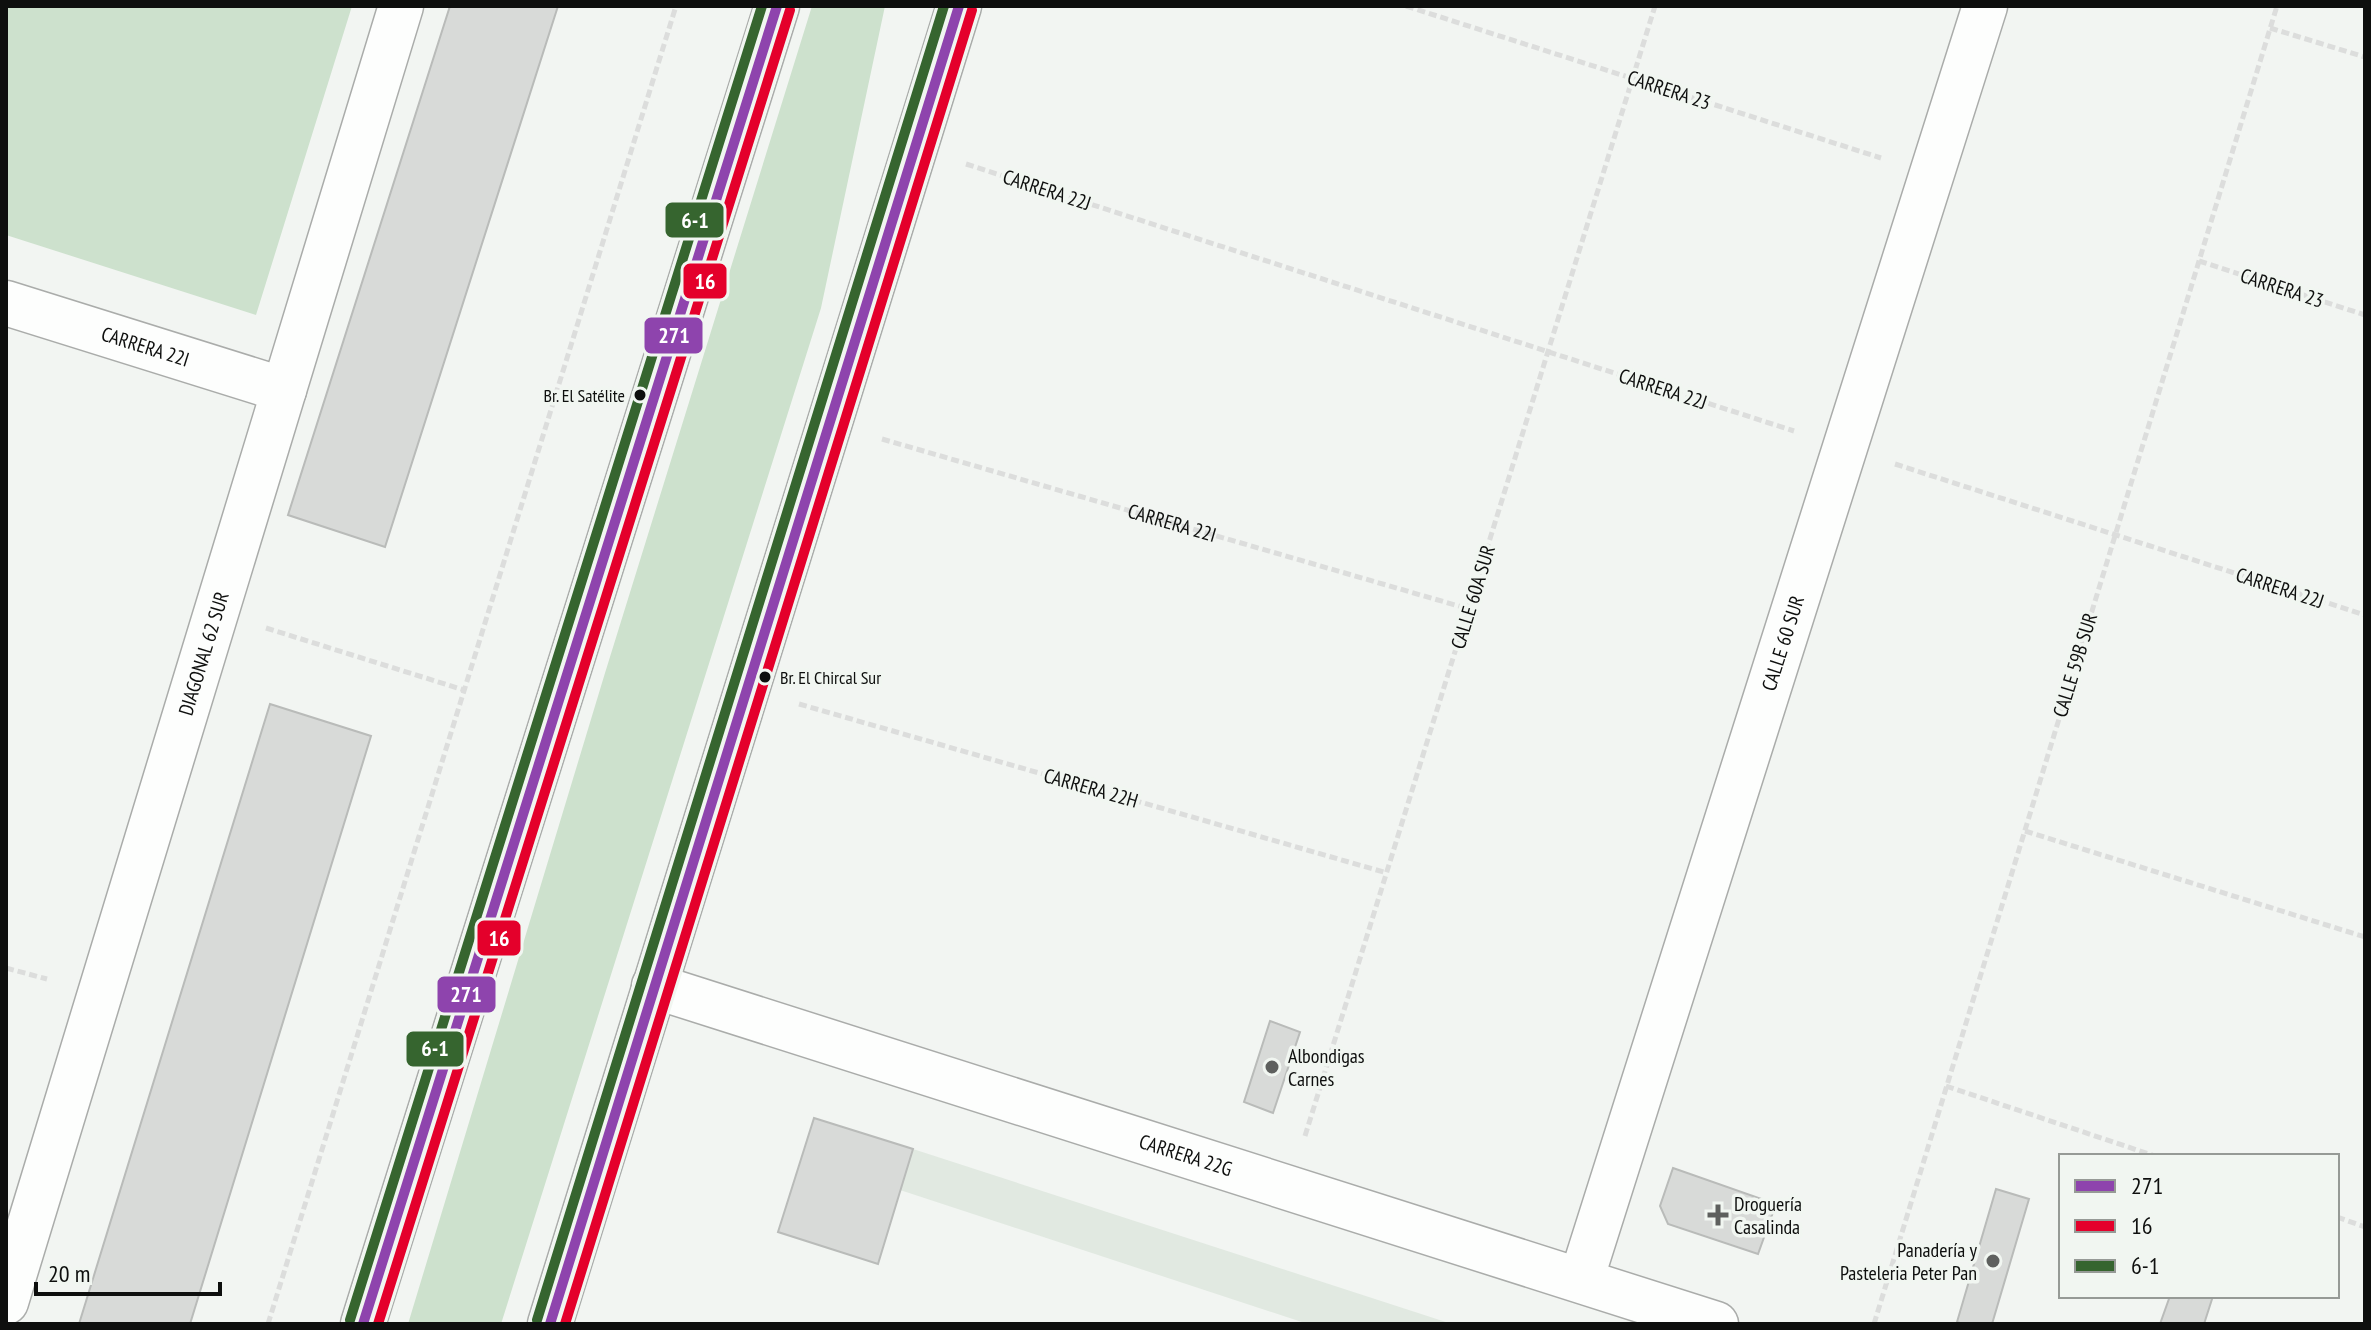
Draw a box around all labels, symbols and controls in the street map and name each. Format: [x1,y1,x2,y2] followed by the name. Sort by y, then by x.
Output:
[1624,64,1714,116] street label: CARRERA 23
[1000,164,1094,216] street label: CARRERA 22J
[664,201,725,239] line badge: 6-1
[681,206,709,234] text: 6-1
[682,262,728,300] line badge: 16
[2237,262,2327,314] street label: CARRERA 23
[694,267,716,295] text: 16
[643,316,704,355] line badge: 271
[98,321,193,373] street label: CARRERA 22I
[658,321,690,349] text: 271
[1616,363,1710,415] street label: CARRERA 22J
[543,384,625,407] place label: Br. El Satélite
[632,387,648,403] marker: Br. El Satélite
[1125,498,1219,548] street label: CARRERA 22I
[1445,542,1501,652] street label: CALLE 60A SUR
[2233,562,2327,614] street label: CARRERA 22J
[173,588,235,718] street label: DIAGONAL 62 SUR
[1756,592,1810,694] street label: CALLE 60 SUR
[2047,609,2103,720] street label: CALLE 59B SUR
[780,666,881,689] place label: Br. El Chircal Sur
[757,669,773,685] marker: Br. El Chircal Sur
[1041,762,1141,814] street label: CARRERA 22H
[476,919,522,957] line badge: 16
[488,924,510,952] text: 16
[436,975,497,1014] line badge: 271
[450,980,482,1008] text: 271
[405,1030,465,1068] line badge: 6-1
[421,1034,449,1062] text: 6-1
[1288,1043,1365,1092] place label: Albondigas Carnes
[1263,1058,1281,1076] marker: Albondigas Carnes
[1136,1128,1235,1182] street label: CARRERA 22G
[2059,1154,2339,1298] legend
[2131,1170,2163,1201] text: 271
[1734,1191,1802,1240] place label: Droguería Casalinda
[1709,1206,1727,1224] marker: Droguería Casalinda
[2131,1210,2153,1241] text: 16
[1840,1237,1977,1286] place label: Panadería y Pasteleria Peter Pan
[36,1246,220,1296] scale bar
[2131,1250,2160,1281] text: 6-1
[1984,1252,2002,1270] marker: Panadería y Pasteleria Peter Pan
[48,1258,90,1289] text: 20 m

